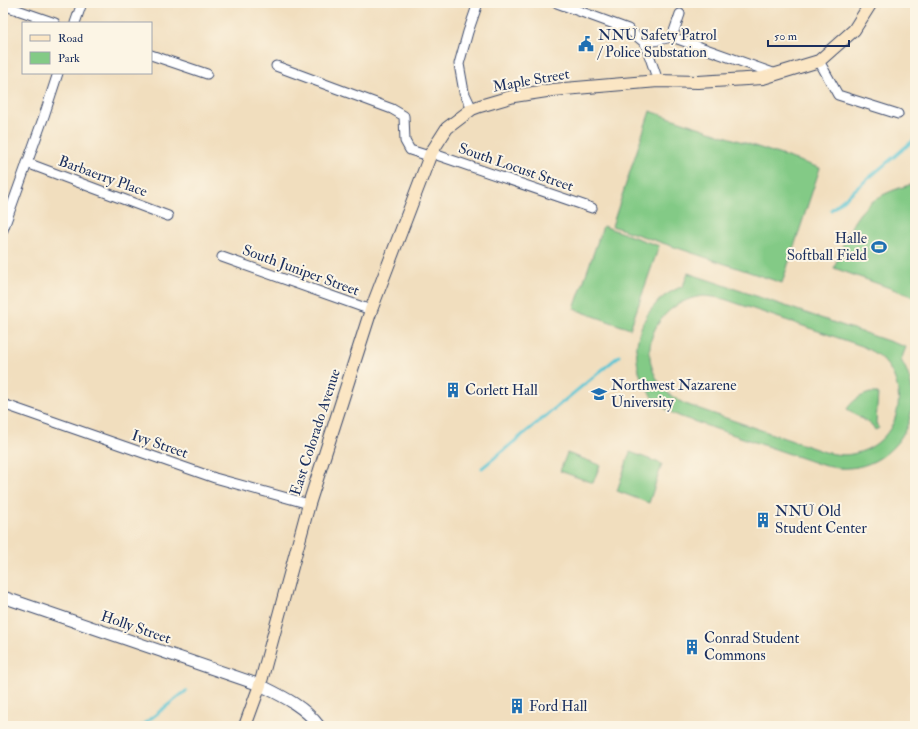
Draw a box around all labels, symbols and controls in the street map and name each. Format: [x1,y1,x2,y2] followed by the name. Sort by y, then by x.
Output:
[22,22,152,74] legend
[768,22,849,48] scale bar
[597,26,717,62] place label: NNU Safety Patrol / Police Substation
[774,29,798,44] text: 50 m
[58,31,83,46] text: Road
[577,35,595,53] public building icon: NNU Safety Patrol / Police Substation
[58,51,80,66] text: Park
[491,64,571,98] street label: Maple Street
[456,139,576,196] street label: South Locust Street
[56,152,150,201] street label: Barbaerry Place
[787,229,868,265] place label: Halle Softball Field
[870,238,888,256] sports icon: Halle Softball Field
[239,240,362,301] street label: South Juniper Street
[286,366,345,498] street label: East Colorado Avenue
[611,376,737,412] place label: Northwest Nazarene University
[444,381,462,399] building icon: Corlett Hall
[465,381,538,400] place label: Corlett Hall
[590,385,608,403] school or university icon: Northwest Nazarene University
[129,426,191,463] street label: Ivy Street
[775,502,867,538] place label: NNU Old Student Center
[754,511,772,529] building icon: NNU Old Student Center
[98,607,173,648] street label: Holly Street
[704,629,800,665] place label: Conrad Student Commons
[683,638,701,656] building icon: Conrad Student Commons
[508,697,526,715] building icon: Ford Hall
[529,697,588,716] place label: Ford Hall

